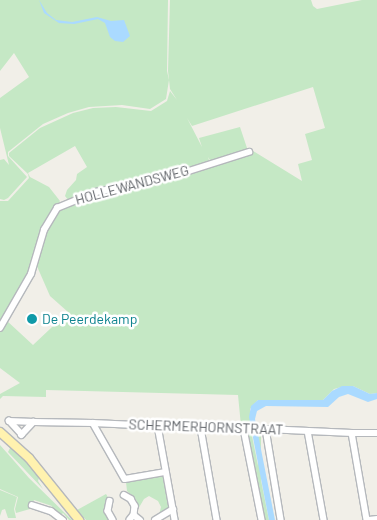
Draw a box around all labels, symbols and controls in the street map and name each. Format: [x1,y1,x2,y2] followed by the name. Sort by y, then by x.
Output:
[73,162,191,208] street label: HOLLEWANDSWEG
[42,311,137,327] place label: De Peerdekamp
[26,313,38,325] marker: De Peerdekamp
[128,416,284,438] street label: SCHERMERHORNSTRAAT

